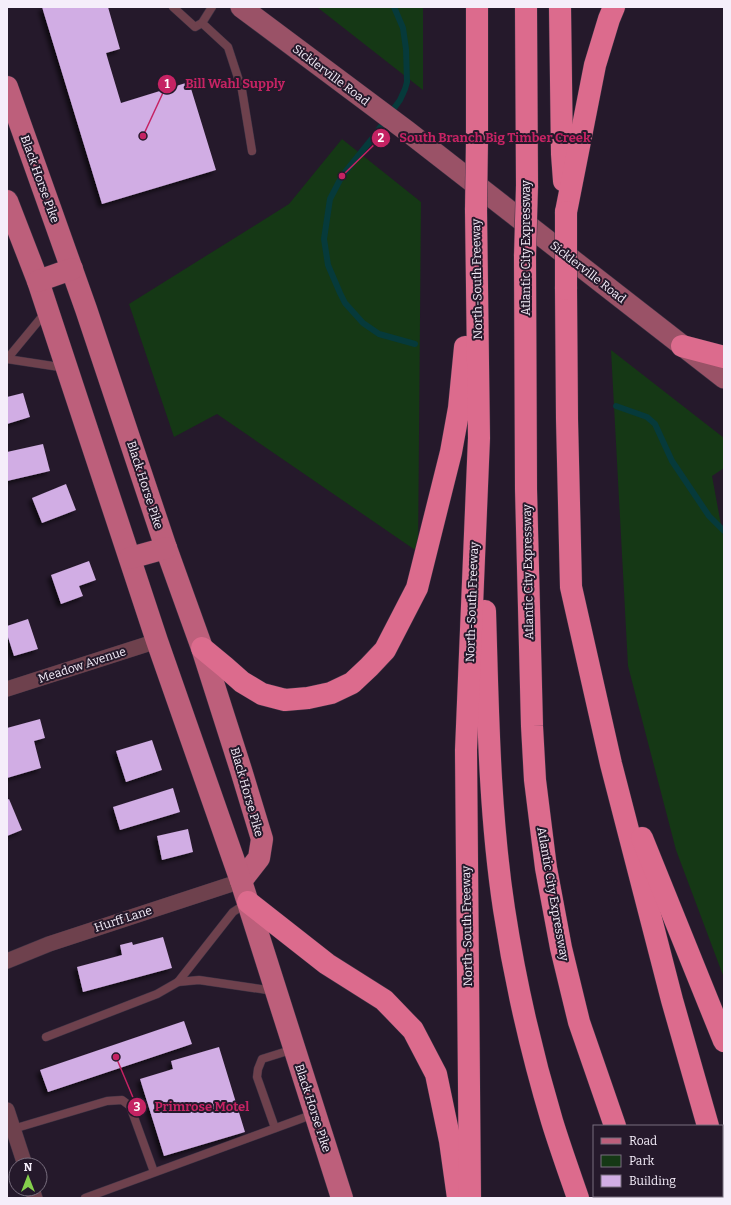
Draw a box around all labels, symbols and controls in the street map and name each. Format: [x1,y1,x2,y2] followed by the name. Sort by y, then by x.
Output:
[290,42,372,108] street label: Sicklerville Road
[157,71,292,96] callout: Bill Wahl Supply
[185,76,286,91] text: Bill Wahl Supply
[164,77,170,91] text: 1
[371,125,599,150] callout: South Branch Big Timber Creek
[399,130,591,145] text: South Branch Big Timber Creek
[378,131,385,145] text: 2
[18,133,62,225] street label: Black Horse Pike
[519,179,533,316] street label: Atlantic City Expressway
[469,218,485,339] street label: North-South Freeway
[547,238,629,306] street label: Sicklerville Road
[124,439,166,531] street label: Black Horse Pike
[520,503,536,640] street label: Atlantic City Expressway
[463,541,481,662] street label: North-South Freeway
[36,644,128,686] street label: Meadow Avenue
[228,746,266,838] street label: Black Horse Pike
[534,826,572,963] street label: Atlantic City Expressway
[459,865,475,986] street label: North-South Freeway
[92,903,154,935] street label: Hurff Lane
[292,1062,334,1154] street label: Black Horse Pike
[127,1094,257,1119] callout: Primrose Motel
[155,1099,249,1114] text: Primrose Motel
[134,1100,141,1114] text: 3
[593,1125,723,1197] legend
[629,1134,657,1148] text: Road
[629,1154,655,1168] text: Park
[8,1157,48,1197] north arrow
[24,1161,33,1174] text: N
[629,1174,676,1188] text: Building

